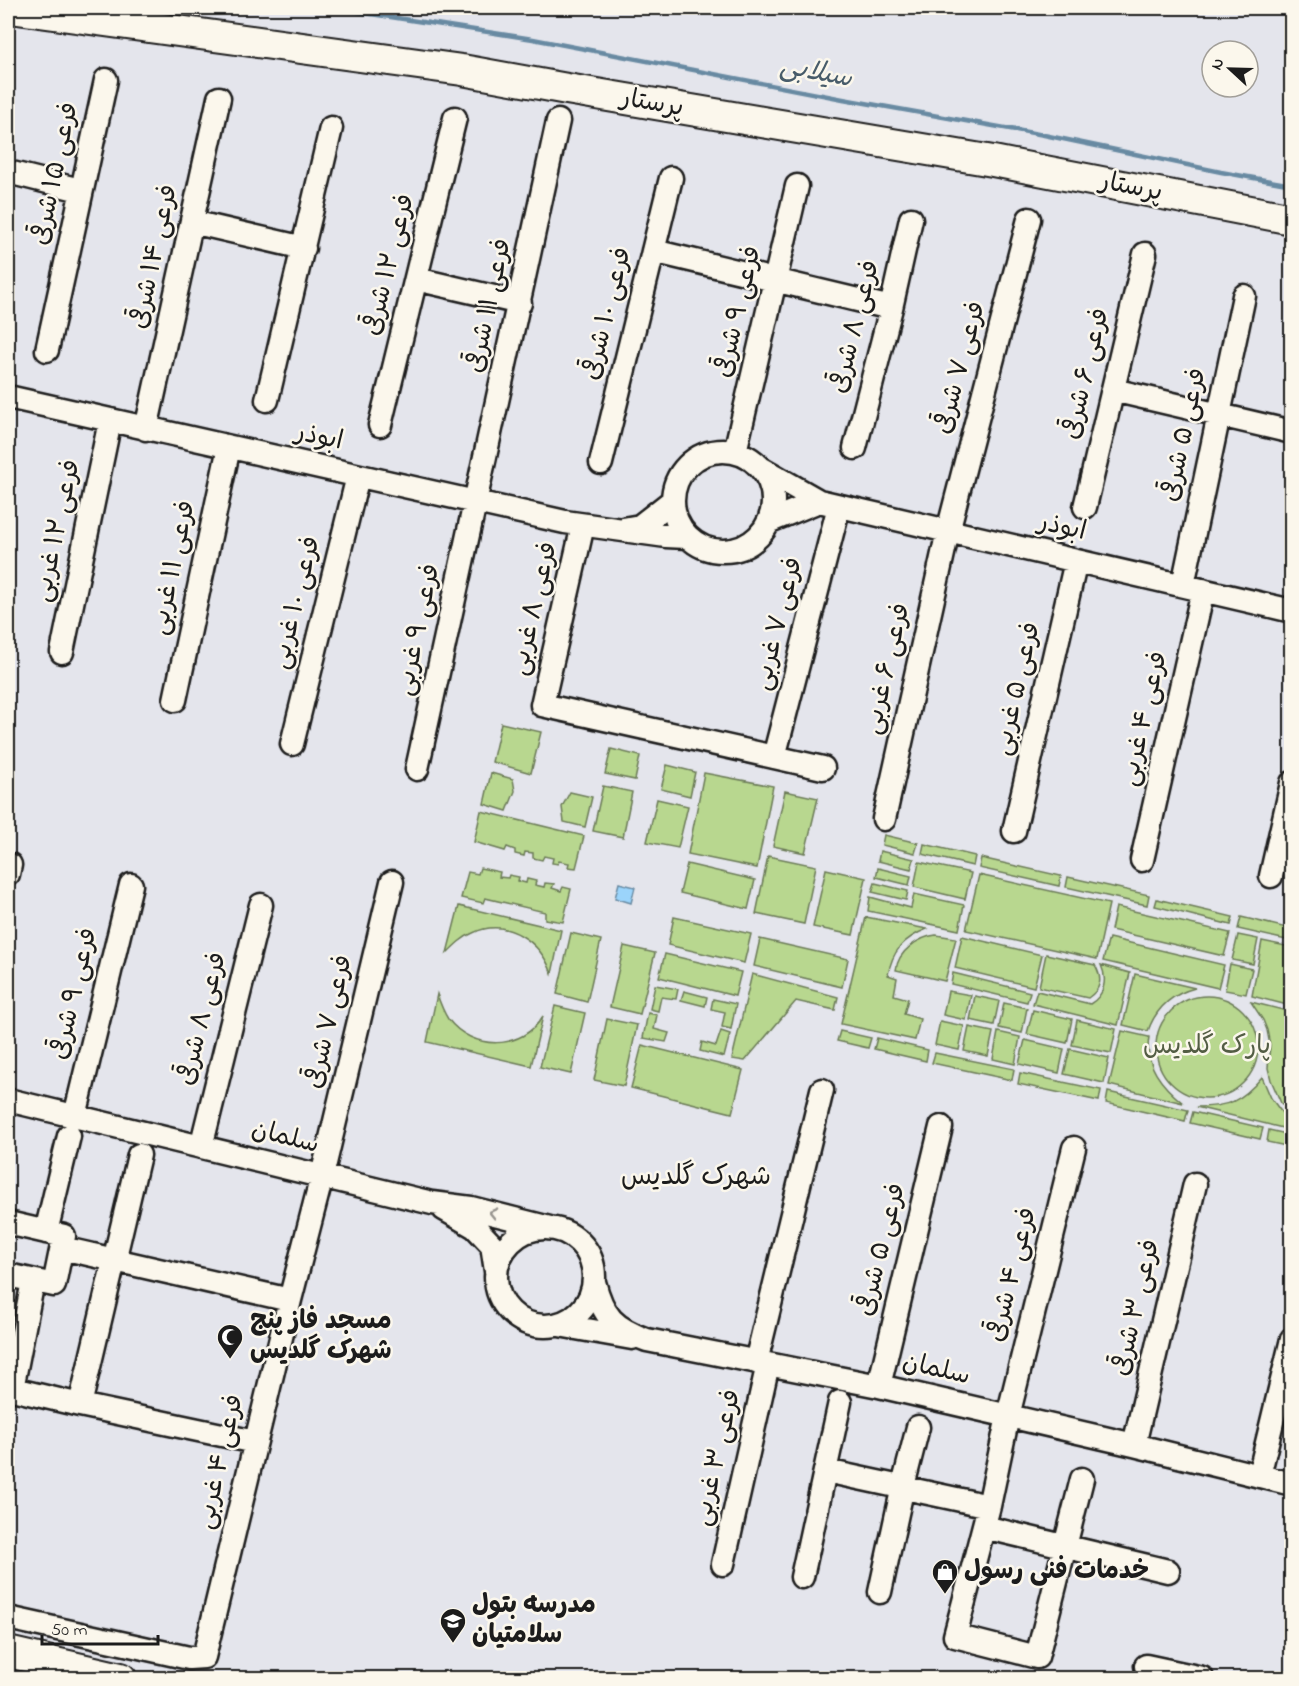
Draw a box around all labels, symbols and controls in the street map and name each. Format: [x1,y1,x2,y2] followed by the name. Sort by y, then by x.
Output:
[1200,39,1260,99] north arrow
[777,47,855,99] water label: سیلابی
[1205,54,1231,74] text: N
[616,79,686,128] street label: پرستار
[22,99,90,249] street label: فرعی ۱۵ شرقی
[1094,163,1166,213] street label: پرستار
[121,181,189,333] street label: فرعی ۱۴ شرقی
[354,190,426,340] street label: فرعی ۱۲ شرقی
[457,235,523,377] street label: فرعی ۱۱ شرقی
[705,242,773,382] street label: فرعی ۹ شرقی
[573,244,643,384] street label: فرعی ۱۰ شرقی
[821,256,891,398] street label: فرعی ۸ شرقی
[925,297,997,439] street label: فرعی ۷ شرقی
[1053,305,1121,443] street label: فرعی ۶ شرقی
[1152,365,1218,505] street label: فرعی ۵ شرقی
[290,414,347,462] street label: ابوذر
[24,456,92,606] street label: فرعی ۱۲ غربی
[141,497,207,639] street label: فرعی ۱۱ غربی
[1032,504,1090,552] street label: ابوذر
[262,533,332,673] street label: فرعی ۱۰ غربی
[501,538,569,680] street label: فرعی ۸ غربی
[744,553,814,695] street label: فرعی ۷ غربی
[386,560,452,700] street label: فرعی ۹ غربی
[854,600,922,738] street label: فرعی ۶ غربی
[984,619,1052,759] street label: فرعی ۵ غربی
[1111,648,1179,790] street label: فرعی ۴ غربی
[41,924,109,1064] street label: فرعی ۹ شرقی
[168,948,238,1090] street label: فرعی ۸ شرقی
[296,951,364,1093] street label: فرعی ۷ شرقی
[1143,1028,1271,1066] park label: پارک گلدیس
[247,1111,323,1165] street label: سلمان
[621,1158,771,1197] district label: شهرک گلدیس
[847,1180,917,1320] street label: فرعی ۵ شرقی
[978,1204,1048,1346] street label: فرعی ۴ شرقی
[489,1208,499,1221] one-way arrow
[1103,1236,1171,1380] street label: فرعی ۳ شرقی
[250,1303,392,1371] place label: مسجد فاز پنج شهرک گلدیس
[215,1322,245,1360] mosque icon: مسجد فاز پنج شهرک گلدیس
[898,1344,974,1396] street label: سلمان
[684,1386,752,1530] street label: فرعی ۳ غربی
[187,1391,255,1533] street label: فرعی ۴ غربی
[964,1553,1149,1591] place label: خدمات فنی رسول
[930,1557,960,1595] shop icon: خدمات فنی رسول
[472,1587,596,1655] place label: مدرسه بتول سلامتیان
[438,1606,468,1644] school or university icon: مدرسه بتول سلامتیان
[42,1608,158,1646] scale bar
[51,1618,88,1644] text: 50 m

